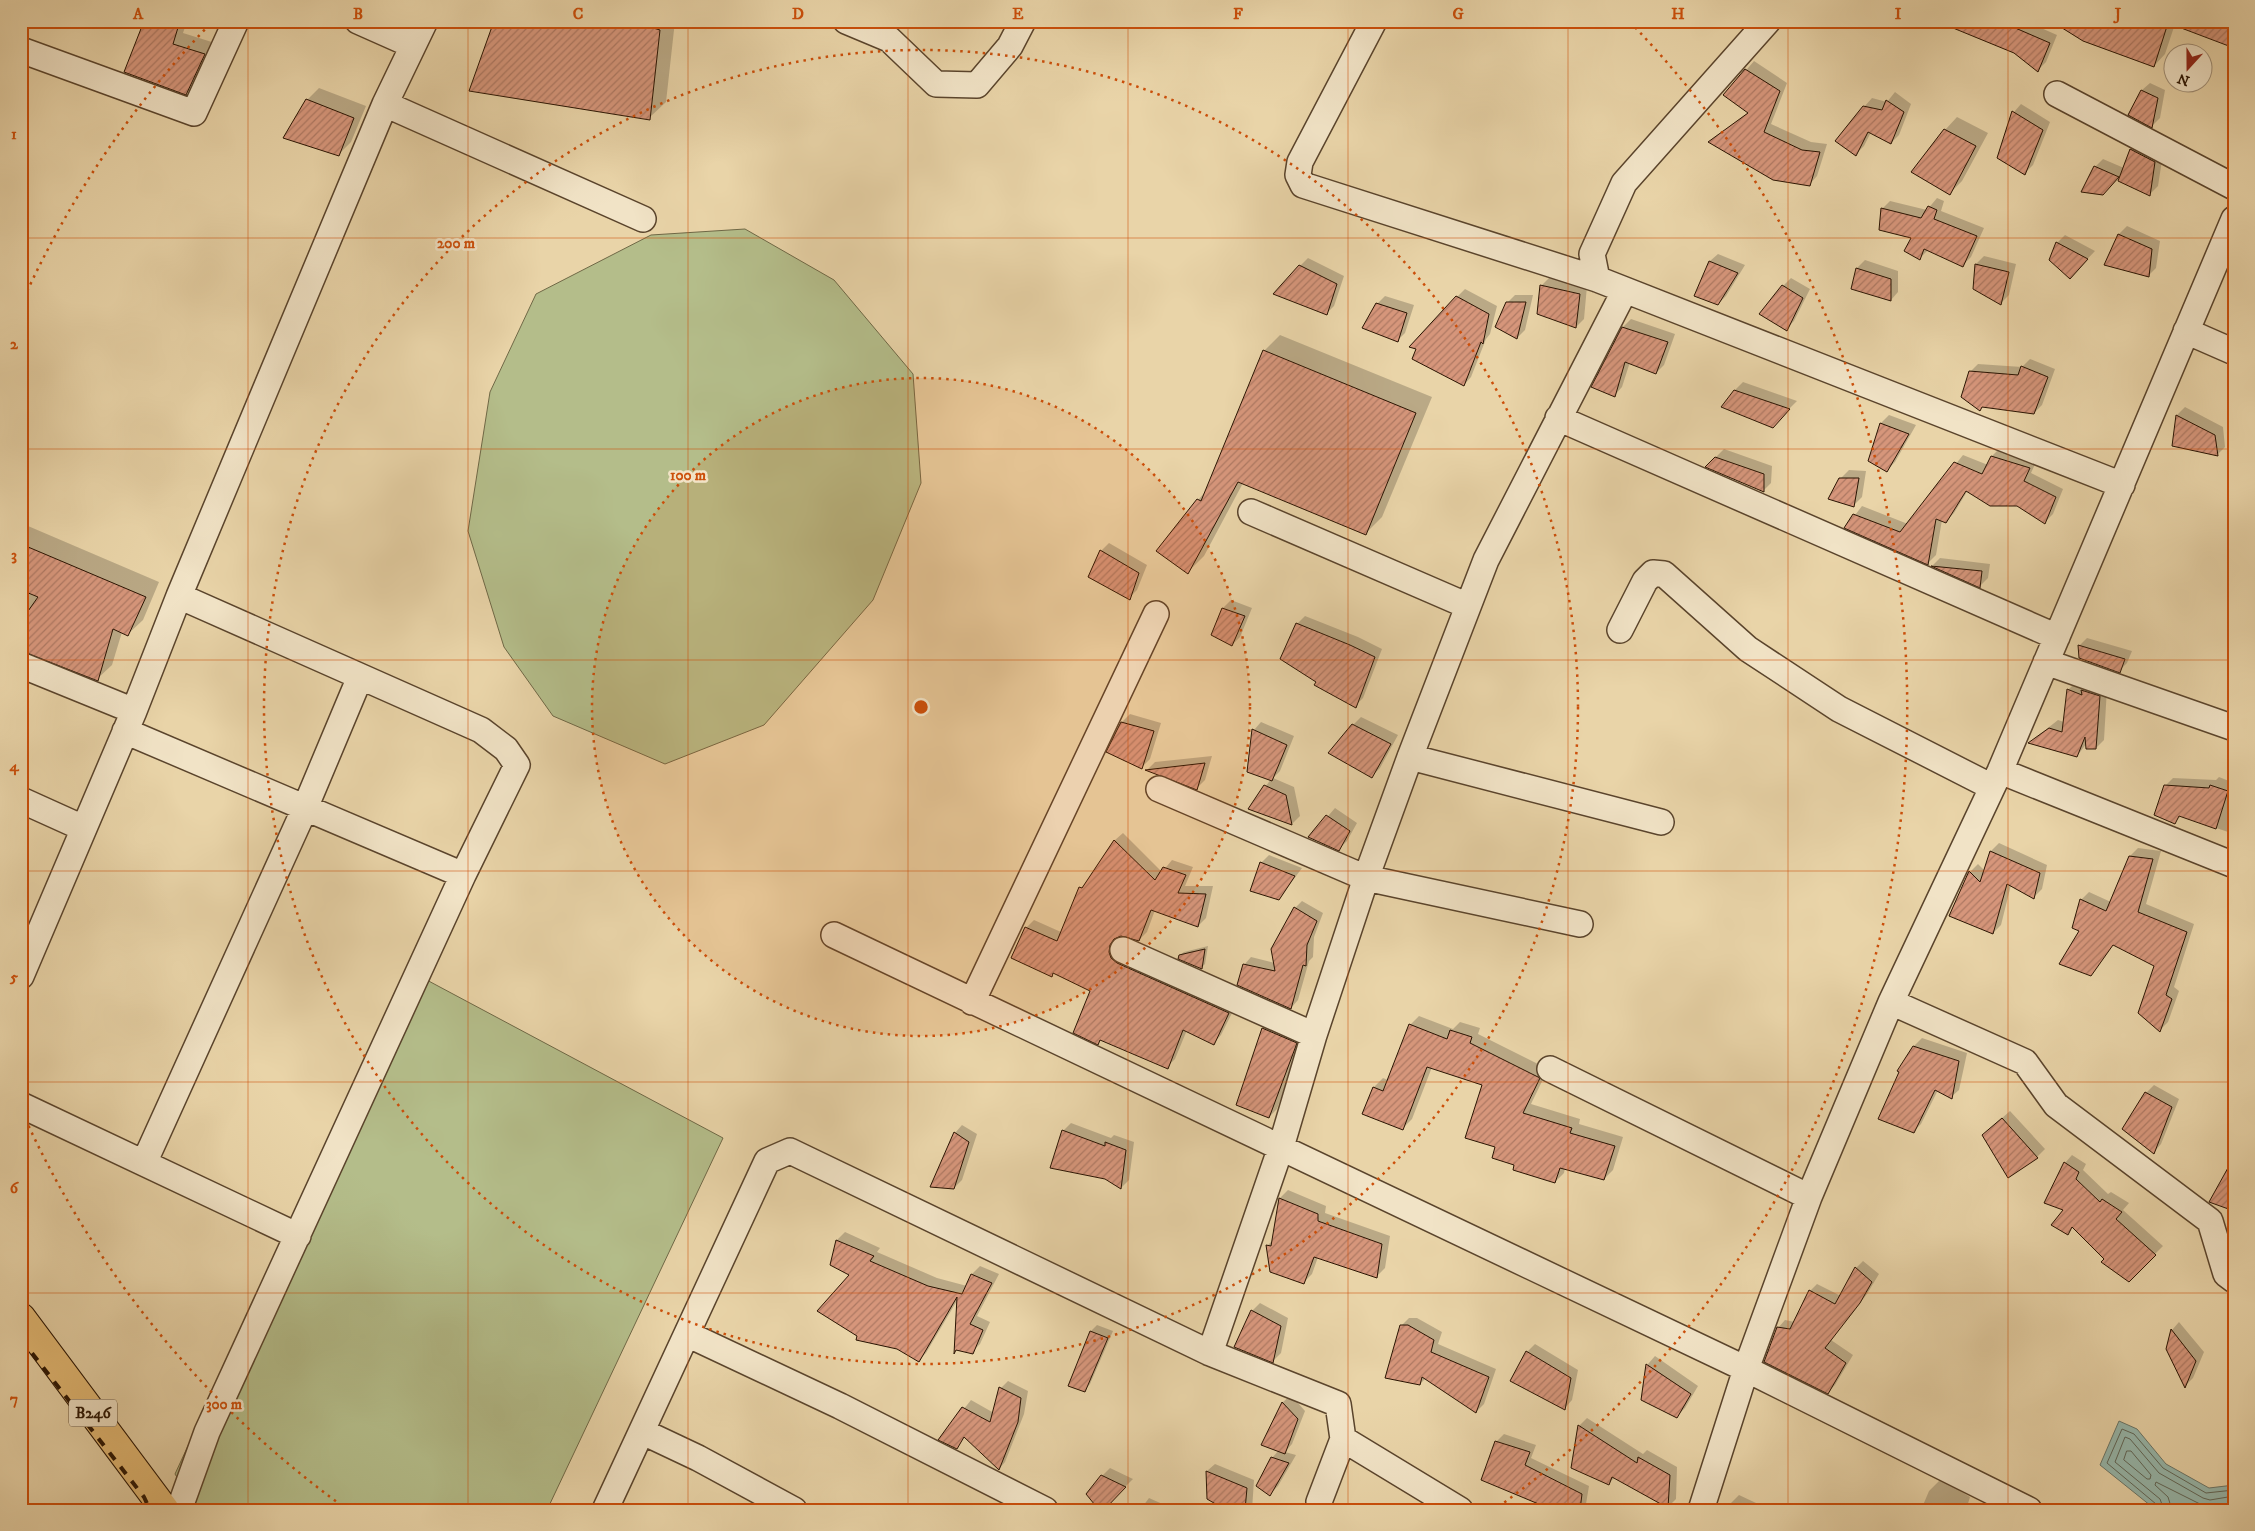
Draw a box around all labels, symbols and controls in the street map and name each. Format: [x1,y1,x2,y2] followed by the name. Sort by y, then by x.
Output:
[132,4,144,24] text: A
[353,4,363,24] text: B
[573,4,583,24] text: C
[792,4,804,24] text: D
[1012,4,1024,24] text: E
[1233,4,1243,24] text: F
[1452,4,1464,24] text: G
[1671,4,1685,24] text: H
[1895,4,1902,24] text: I
[2113,4,2122,24] text: J
[2162,42,2212,92] north arrow
[2175,69,2192,90] text: N
[11,124,17,144] text: 1
[437,234,476,253] text: 200 m
[10,334,19,354] text: 2
[670,466,707,485] text: 100 m
[11,545,17,565] text: 3
[912,698,930,716] centre of rings
[8,756,19,776] text: 4
[9,967,18,987] text: 5
[10,1178,20,1198] text: 6
[10,1389,18,1409] text: 7
[206,1395,243,1414] text: 300 m
[69,1400,117,1426] road number: B246

